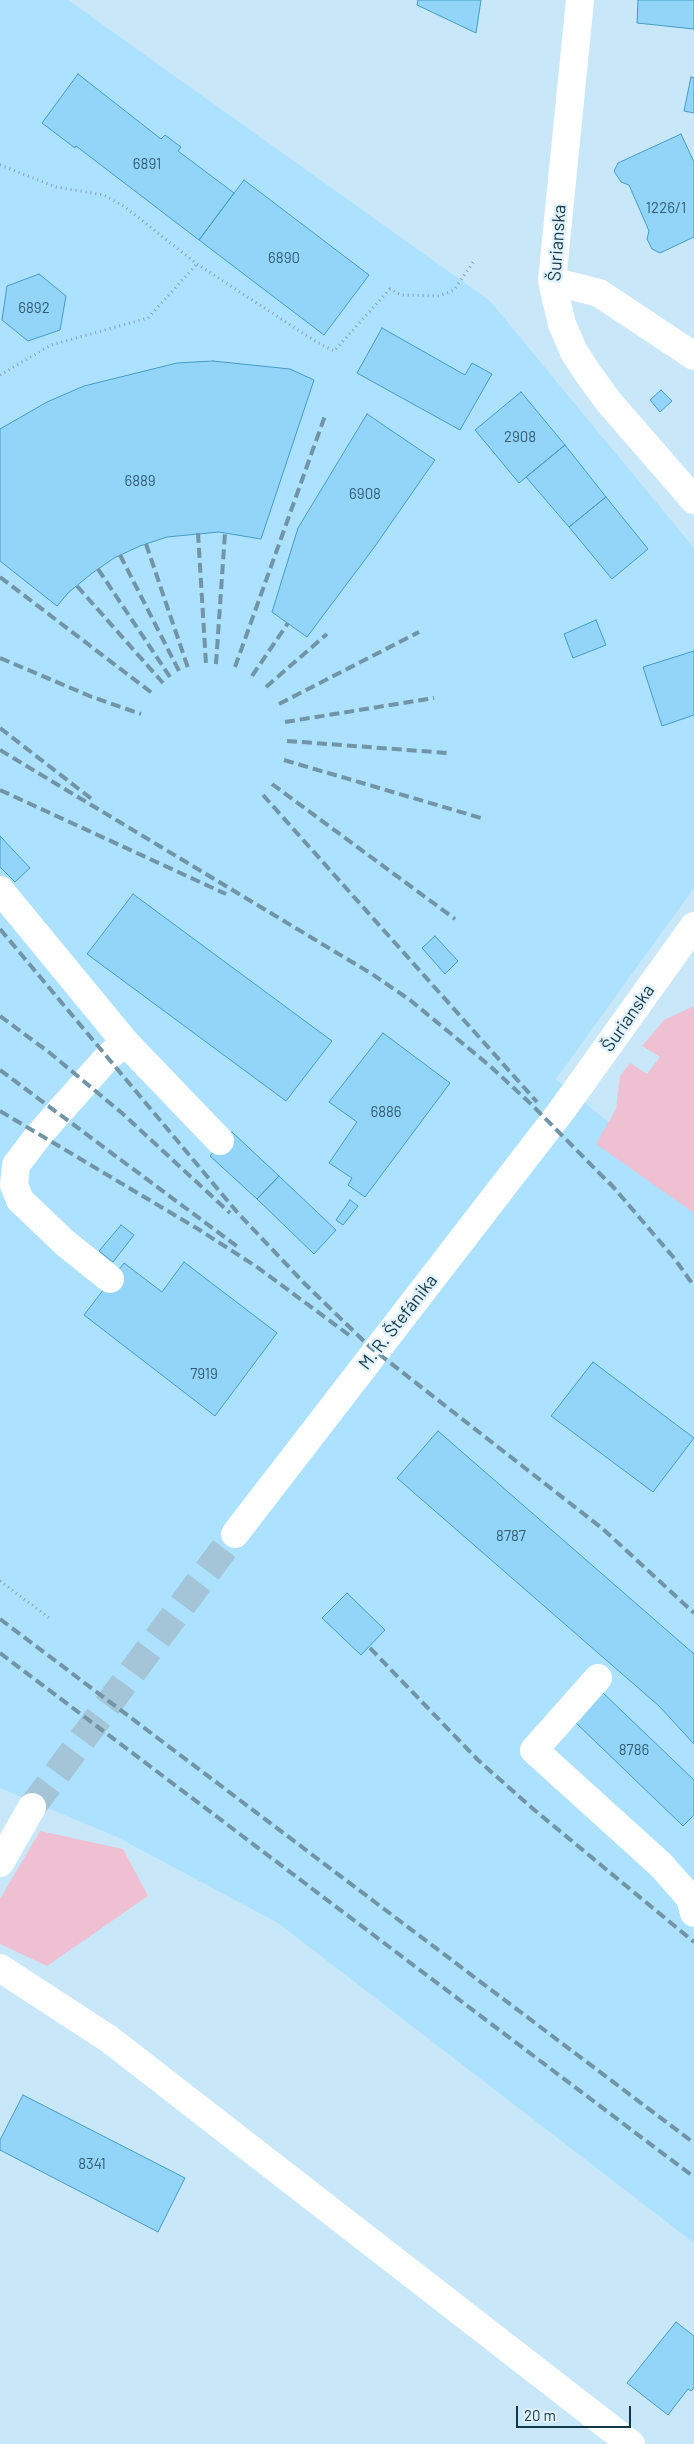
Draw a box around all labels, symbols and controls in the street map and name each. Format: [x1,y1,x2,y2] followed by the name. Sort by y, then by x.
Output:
[133,155,161,173] house number: 6891
[646,199,686,217] house number: 1226/1
[544,204,570,282] street label: Šurianska
[268,249,300,267] house number: 6890
[18,299,50,317] house number: 6892
[504,428,536,446] house number: 2908
[124,472,156,490] house number: 6889
[349,485,381,503] house number: 6908
[597,980,659,1056] street label: Šurianska
[370,1103,402,1121] house number: 6886
[354,1270,442,1374] street label: M. R. Štefánika
[190,1365,218,1383] house number: 7919
[496,1527,526,1545] house number: 8787
[619,1741,649,1759] house number: 8786
[78,2155,106,2173] house number: 8341
[519,2396,634,2428] scale bar
[524,2406,556,2424] text: 20 m

